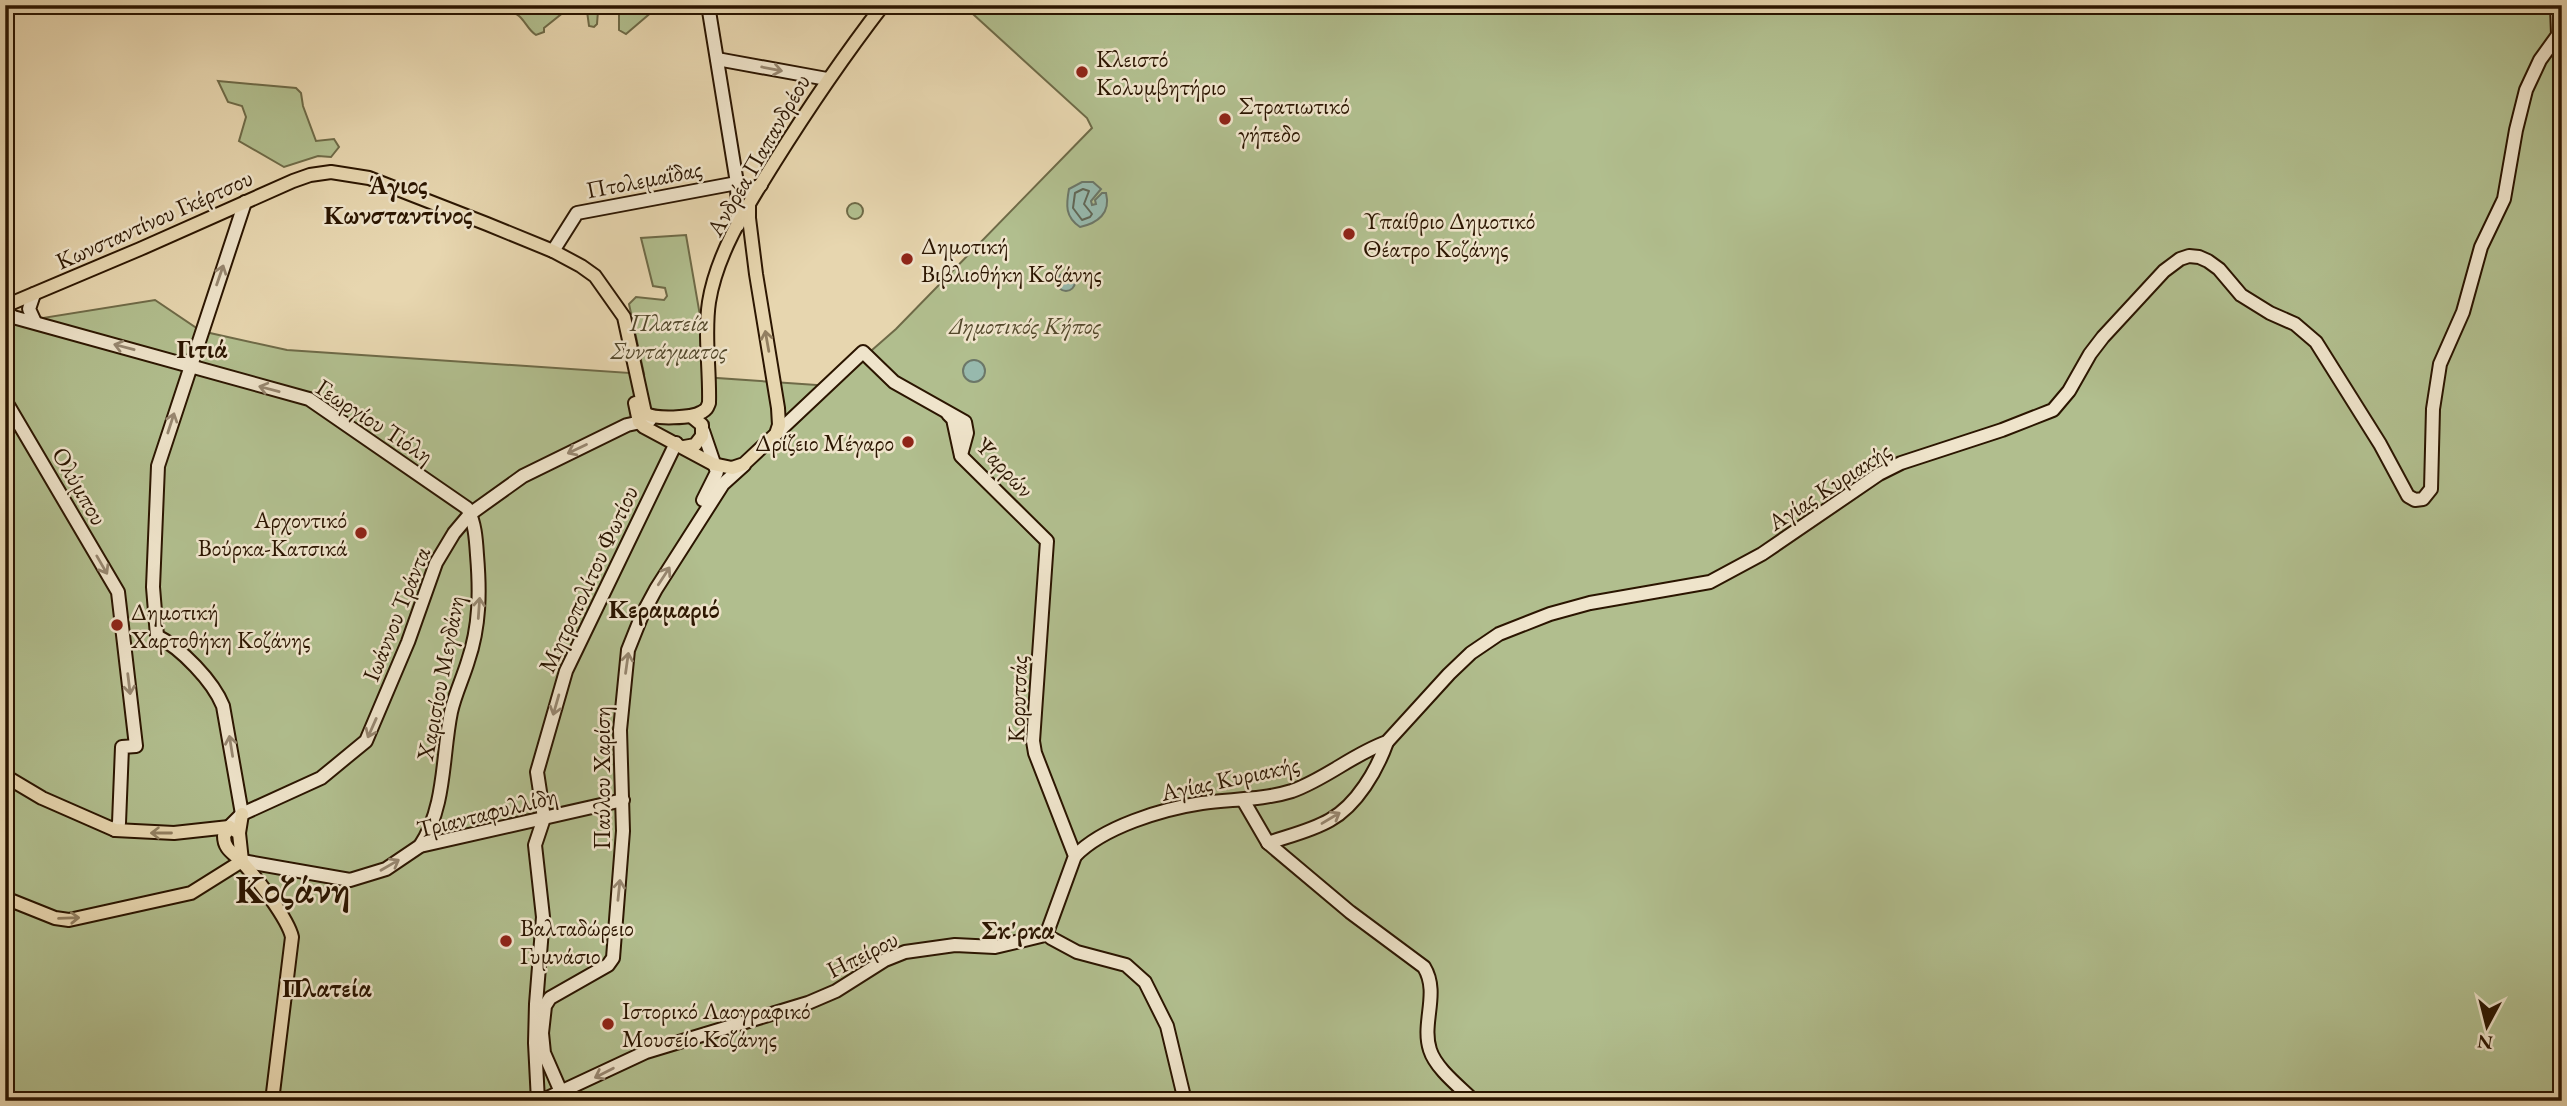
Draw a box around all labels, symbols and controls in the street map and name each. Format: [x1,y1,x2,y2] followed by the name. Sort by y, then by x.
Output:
[1096,43,1226,102] place label: Κλειστό Κολυμβητήριο
[760,63,783,76] one-way arrow
[1074,64,1090,80] marker: Κλειστό Κολυμβητήριο
[698,68,817,243] street label: Ανδρέα Παπανδρέου
[1238,90,1350,149] place label: Στρατιωτικό γήπεδο
[1217,111,1233,127] marker: Στρατιωτικό γήπεδο
[584,153,704,205] street label: Πτολεμαΐδας
[51,162,257,276] street label: Κωνσταντίνου Γκέρτσου
[324,168,472,232] district label: Άγιος Κωνσταντίνος
[1363,205,1535,264] place label: Υπαίθριο Δημοτικό Θέατρο Κοζάνης
[1341,226,1357,242] marker: Υπαίθριο Δημοτικό Θέατρο Κοζάνης
[921,230,1102,289] place label: Δημοτική Βιβλιοθήκη Κοζάνης
[899,251,915,267] marker: Δημοτική Βιβλιοθήκη Κοζάνης
[215,265,227,287] one-way arrow
[610,307,728,366] park label: Πλατεία Συντάγματος
[948,310,1102,341] park label: Δημοτικός Κήπος
[760,330,773,353] one-way arrow
[176,332,228,366] district label: Γιτιά
[113,340,136,353] one-way arrow
[310,371,440,471] street label: Γεωργίου Τιόλη
[259,382,281,395] one-way arrow
[166,413,179,435] one-way arrow
[755,427,894,458] place label: Δρίζειο Μέγαρο
[969,430,1041,504] street label: Ψαρρών
[900,434,916,450] marker: Δρίζειο Μέγαρο
[1761,435,1896,538] street label: Αγίας Κυριακής
[45,441,115,531] street label: Ολύμπου
[567,443,588,456] one-way arrow
[531,480,645,678] street label: Μητροπολίτου Φωτίου
[198,504,347,563] place label: Αρχοντικό Βούρκα-Κατσικά
[353,525,369,541] marker: Αρχοντικό Βούρκα-Κατσικά
[355,542,437,686] street label: Ιωάννου Τράντα
[95,554,109,574] one-way arrow
[657,567,671,587] one-way arrow
[608,592,720,626] district label: Κεραμαριό
[409,593,471,764] street label: Χαρισίου Μεγδάνη
[130,596,311,655] place label: Δημοτική Χαρτοθήκη Κοζάνης
[472,596,485,619] one-way arrow
[109,617,125,633] marker: Δημοτική Χαρτοθήκη Κοζάνης
[620,652,633,675] one-way arrow
[1000,655,1034,743] street label: Κορυτσάς
[122,673,135,695] one-way arrow
[548,693,561,715] one-way arrow
[586,706,617,850] street label: Παύλου Χαρίση
[365,717,378,738] one-way arrow
[224,735,237,758] one-way arrow
[1157,748,1302,808] street label: Αγίας Κυριακής
[414,780,560,844] street label: Τριανταφυλλίδη
[1321,810,1341,824] one-way arrow
[150,826,173,840] one-way arrow
[380,858,400,872] one-way arrow
[235,864,351,913] district label: Κοζάνη
[613,879,626,902] one-way arrow
[57,912,80,925] one-way arrow
[520,912,634,971] place label: Βαλταδώρειο Γυμνάσιο
[981,913,1055,947] district label: Σκ'ρκα
[821,923,903,985] street label: Ηπείρου
[498,933,514,949] marker: Βαλταδώρειο Γυμνάσιο
[282,971,372,1005] district label: Πλατεία
[2452,990,2522,1060] north arrow
[622,995,811,1054] place label: Ιστορικό Λαογραφικό Μουσείο Κοζάνης
[600,1016,616,1032] marker: Ιστορικό Λαογραφικό Μουσείο Κοζάνης
[2475,1029,2494,1056] text: N
[594,1066,615,1080] one-way arrow

